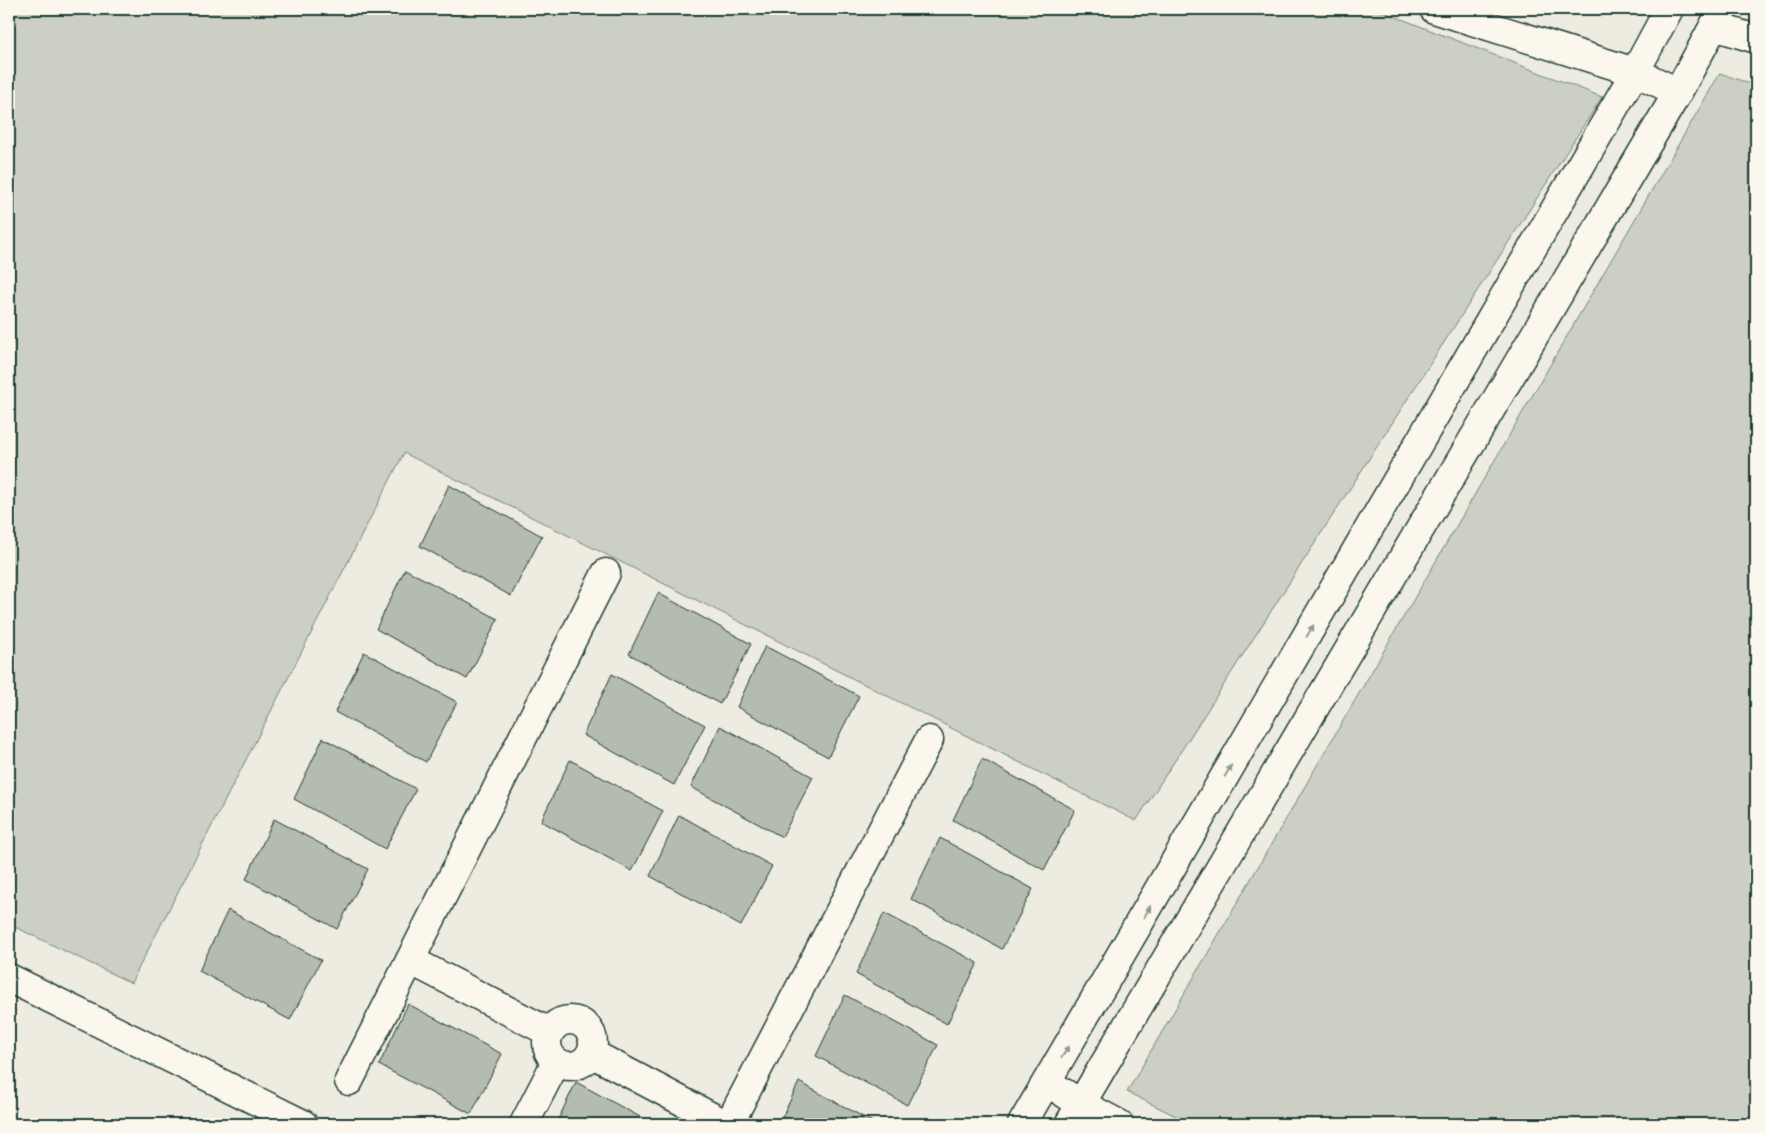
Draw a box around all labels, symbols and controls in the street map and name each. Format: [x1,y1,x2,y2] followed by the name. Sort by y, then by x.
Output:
[1305,624,1314,637] one-way arrow
[1224,765,1233,778] one-way arrow
[1143,905,1151,919] one-way arrow
[1060,1045,1069,1059] one-way arrow

